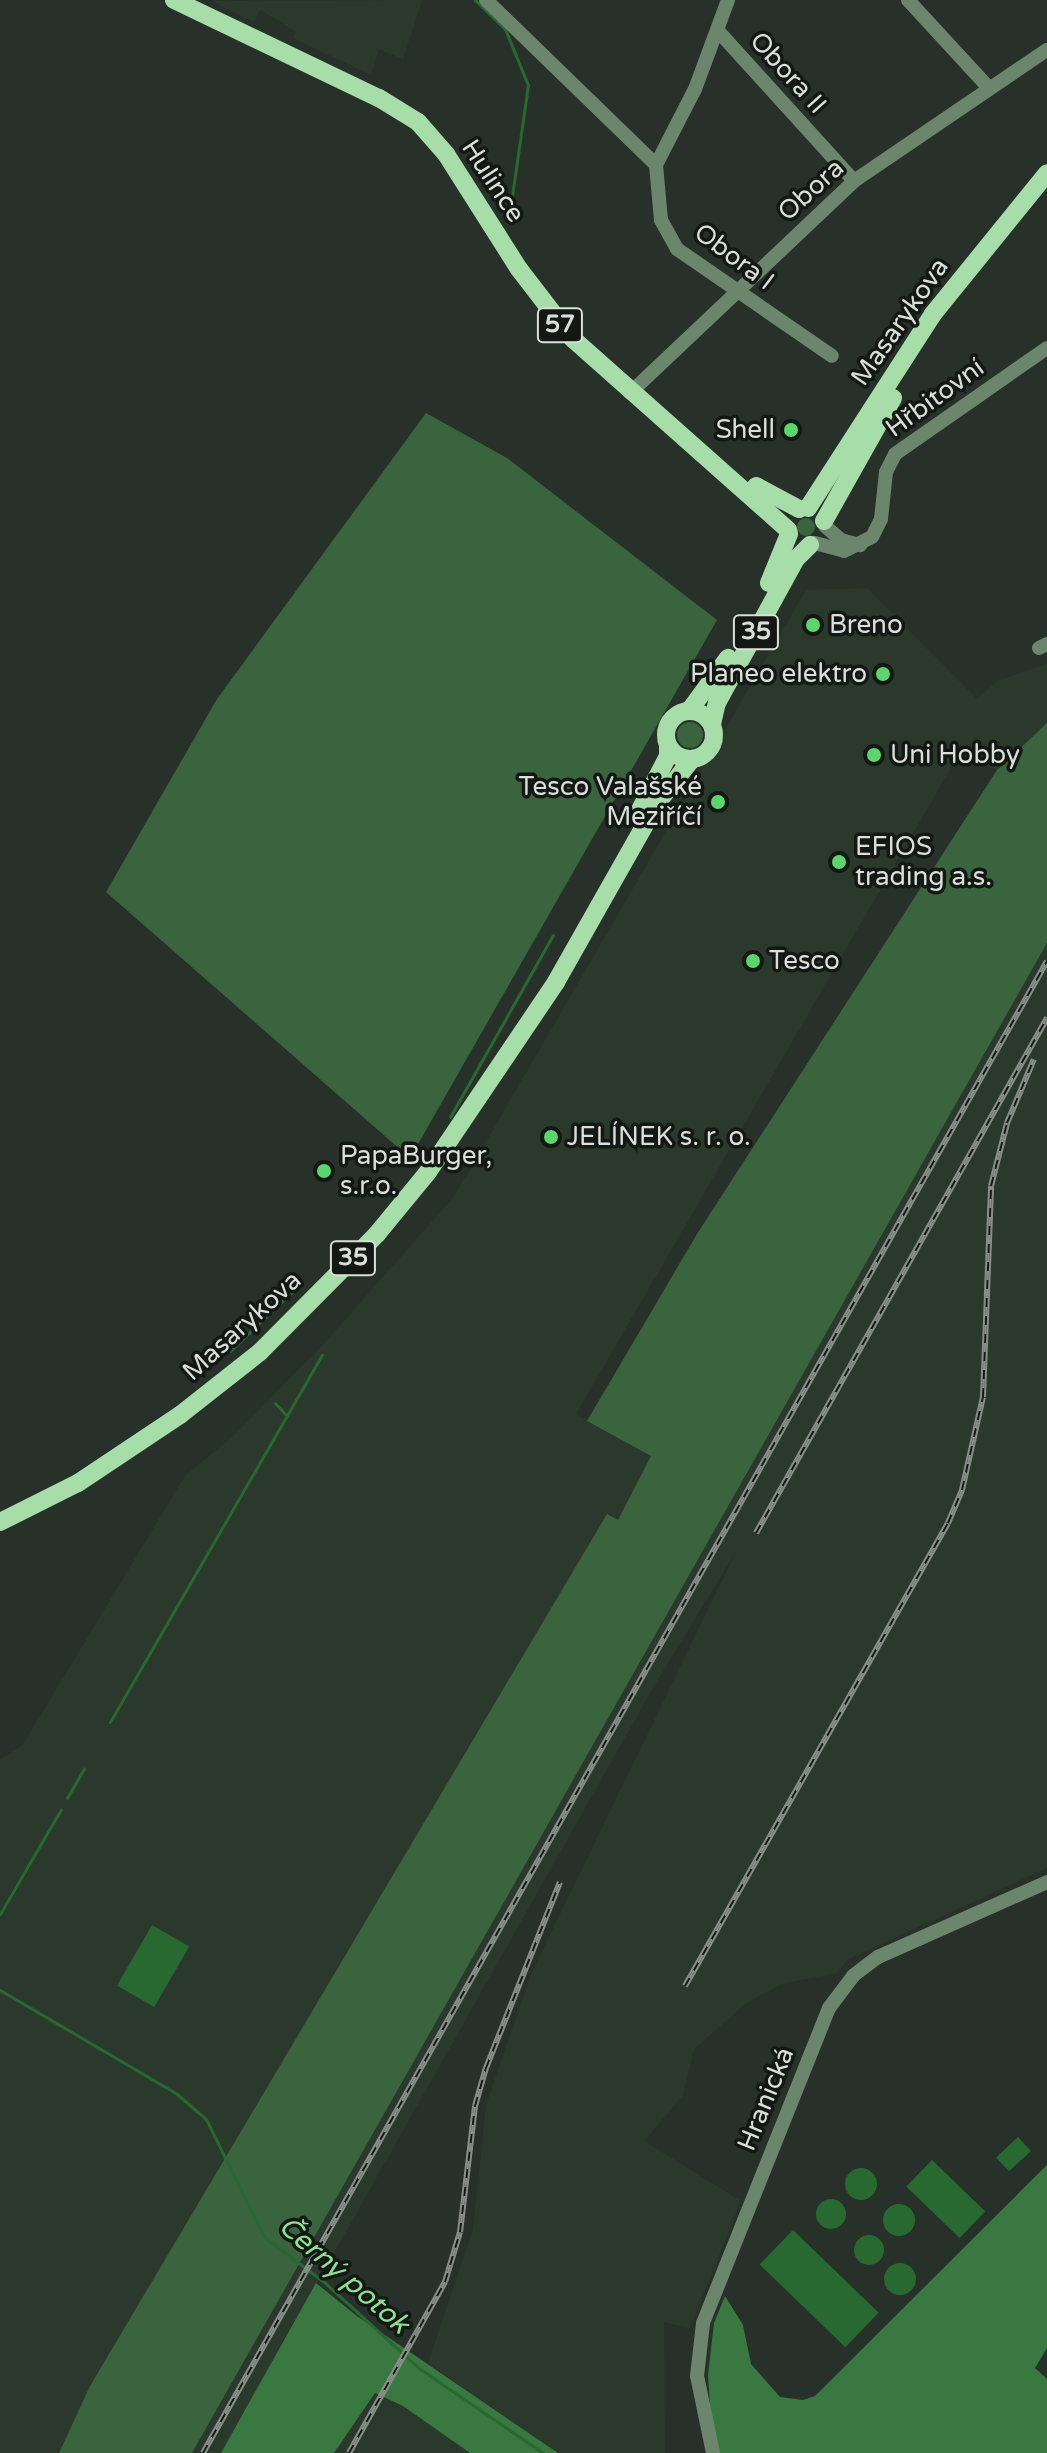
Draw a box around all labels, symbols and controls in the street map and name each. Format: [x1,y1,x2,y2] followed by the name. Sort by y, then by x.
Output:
[743,26,833,120] street label: Obora II
[455,134,531,228] street label: Hulince
[772,152,850,228] street label: Obora
[688,217,780,297] street label: Obora I
[845,252,955,392] street label: Masarykova
[536,305,584,345] road number: 57
[880,352,990,444] street label: Hřbitovní
[716,414,775,446] place label: Shell
[782,421,800,439] marker: Shell
[829,609,903,641] place label: Breno
[732,612,780,652] road number: 35
[804,616,822,634] marker: Breno
[690,658,867,690] place label: Planeo elektro
[874,665,892,683] marker: Planeo elektro
[890,739,1020,771] place label: Uni Hobby
[865,746,883,764] marker: Uni Hobby
[518,771,702,832] place label: Tesco Valašské Meziříčí
[709,793,727,811] marker: Tesco Valašské Meziříčí
[855,831,992,892] place label: EFIOS trading a.s.
[830,853,848,871] marker: EFIOS trading a.s.
[769,945,840,977] place label: Tesco
[744,952,762,970] marker: Tesco
[567,1121,751,1153] place label: JELÍNEK s. r. o.
[542,1128,560,1146] marker: JELÍNEK s. r. o.
[340,1140,492,1202] place label: PapaBurger, s.r.o.
[315,1162,333,1180] marker: PapaBurger, s.r.o.
[329,1238,377,1278] road number: 35
[176,1265,308,1387] street label: Masarykova
[731,2043,801,2155] street label: Hranická
[272,2209,416,2341] water label: Černý potok

